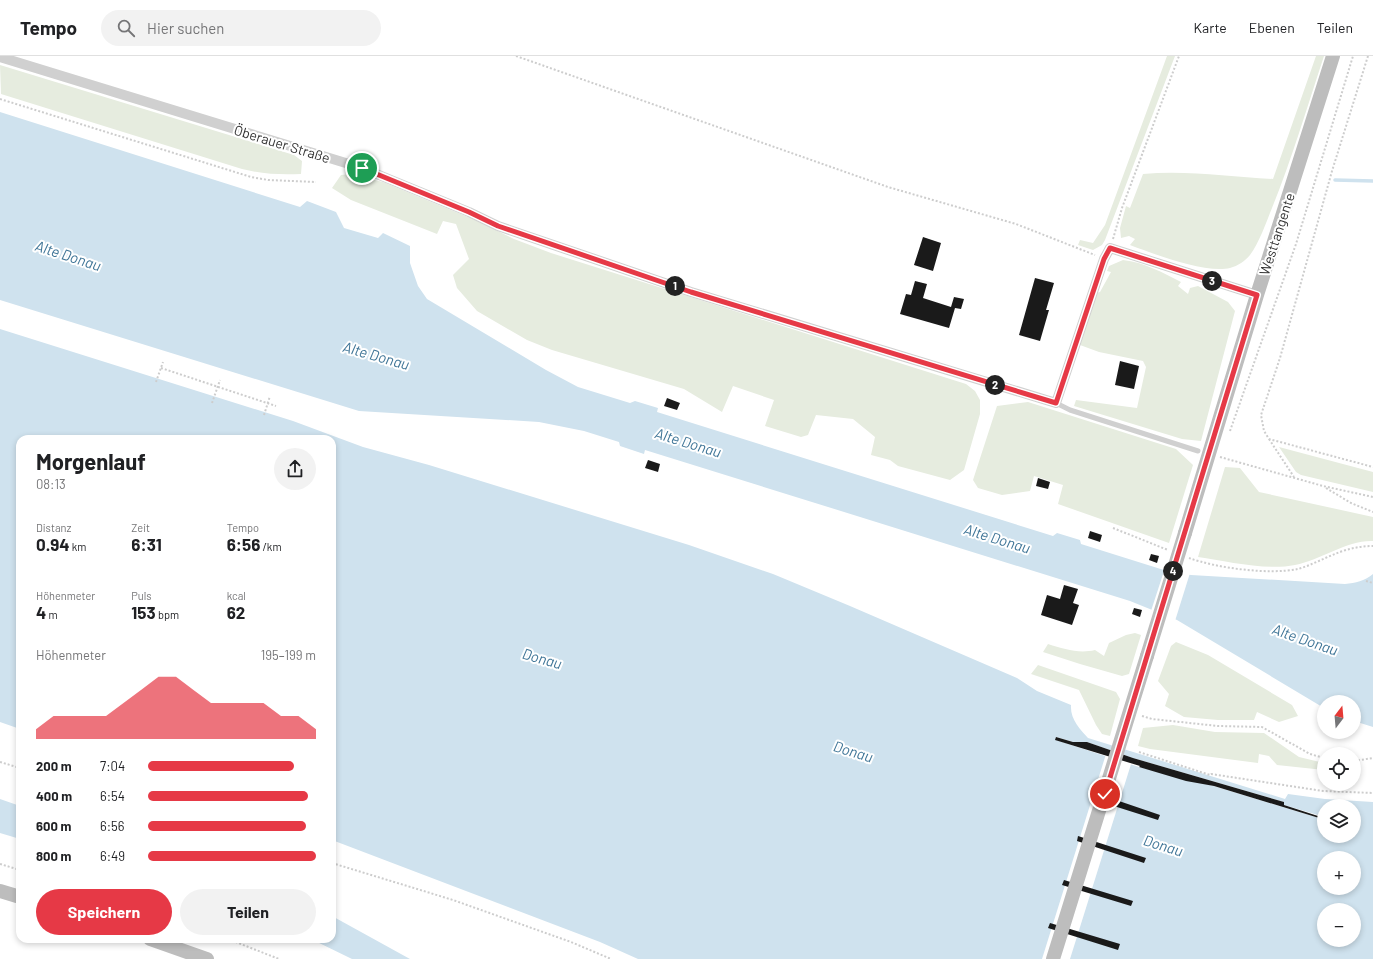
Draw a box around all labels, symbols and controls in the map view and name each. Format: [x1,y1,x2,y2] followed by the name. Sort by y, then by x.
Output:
[101,10,381,46] search box
[20,16,77,39] text: Tempo
[115,17,137,39] icon: search
[147,19,224,37] text: Hier suchen
[1193,19,1227,36] text: Karte
[1249,19,1295,36] text: Ebenen
[1317,19,1353,36] text: Teilen
[232,121,332,166] street label: Öberauer Straße
[345,151,379,185] pin
[351,157,373,179] icon: arrive
[1255,191,1298,277] street label: Westtangente
[33,236,104,274] water label: Alte Donau
[1202,271,1222,291] pin: 3
[1209,274,1215,287] text: 3
[665,276,685,296] pin: 1
[673,279,677,292] text: 1
[341,337,412,373] water label: Alte Donau
[985,375,1005,395] pin: 2
[992,378,998,391] text: 2
[653,423,724,461] water label: Alte Donau
[36,448,146,474] text: Morgenlauf
[274,448,316,490] button: share
[36,476,66,492] text: 08:13
[962,519,1033,557] water label: Alte Donau
[36,521,71,534] text: Distanz
[131,521,150,534] text: Zeit
[227,521,259,534] text: Tempo
[36,534,70,554] text: 0.94
[131,534,162,554] text: 6:31
[227,534,260,554] text: 6:56
[70,540,86,553] text: km
[260,540,281,553] text: /km
[1163,561,1183,581] pin: 4
[1170,564,1176,577] text: 4
[36,589,95,602] text: Höhenmeter
[131,589,152,602] text: Puls
[227,589,246,602] text: kcal
[36,602,46,622] text: 4
[131,602,156,622] text: 153
[227,602,245,622] text: 62
[46,608,58,621] text: m
[156,608,179,621] text: bpm
[1270,619,1341,659] water label: Alte Donau
[520,644,564,672] water label: Donau
[36,647,106,663] text: Höhenmeter
[261,647,316,663] text: 195–199 m
[1317,695,1361,739] north arrow
[1317,695,1361,947] map controls
[831,737,875,766] water label: Donau
[1317,747,1361,791] button: locate
[36,758,72,774] text: 200 m
[100,758,125,774] text: 7:04
[1088,777,1122,811] pin
[1094,783,1116,805] icon: check
[36,788,72,804] text: 400 m
[100,788,125,804] text: 6:54
[1317,799,1361,843] button: layers
[36,818,71,834] text: 600 m
[100,818,124,834] text: 6:56
[1141,831,1185,860] water label: Donau
[36,848,71,864] text: 800 m
[100,848,125,864] text: 6:49
[1317,851,1361,895] button: +
[36,889,172,935] button: Speichern
[180,889,316,935] button: Teilen
[1317,903,1361,947] button: −

